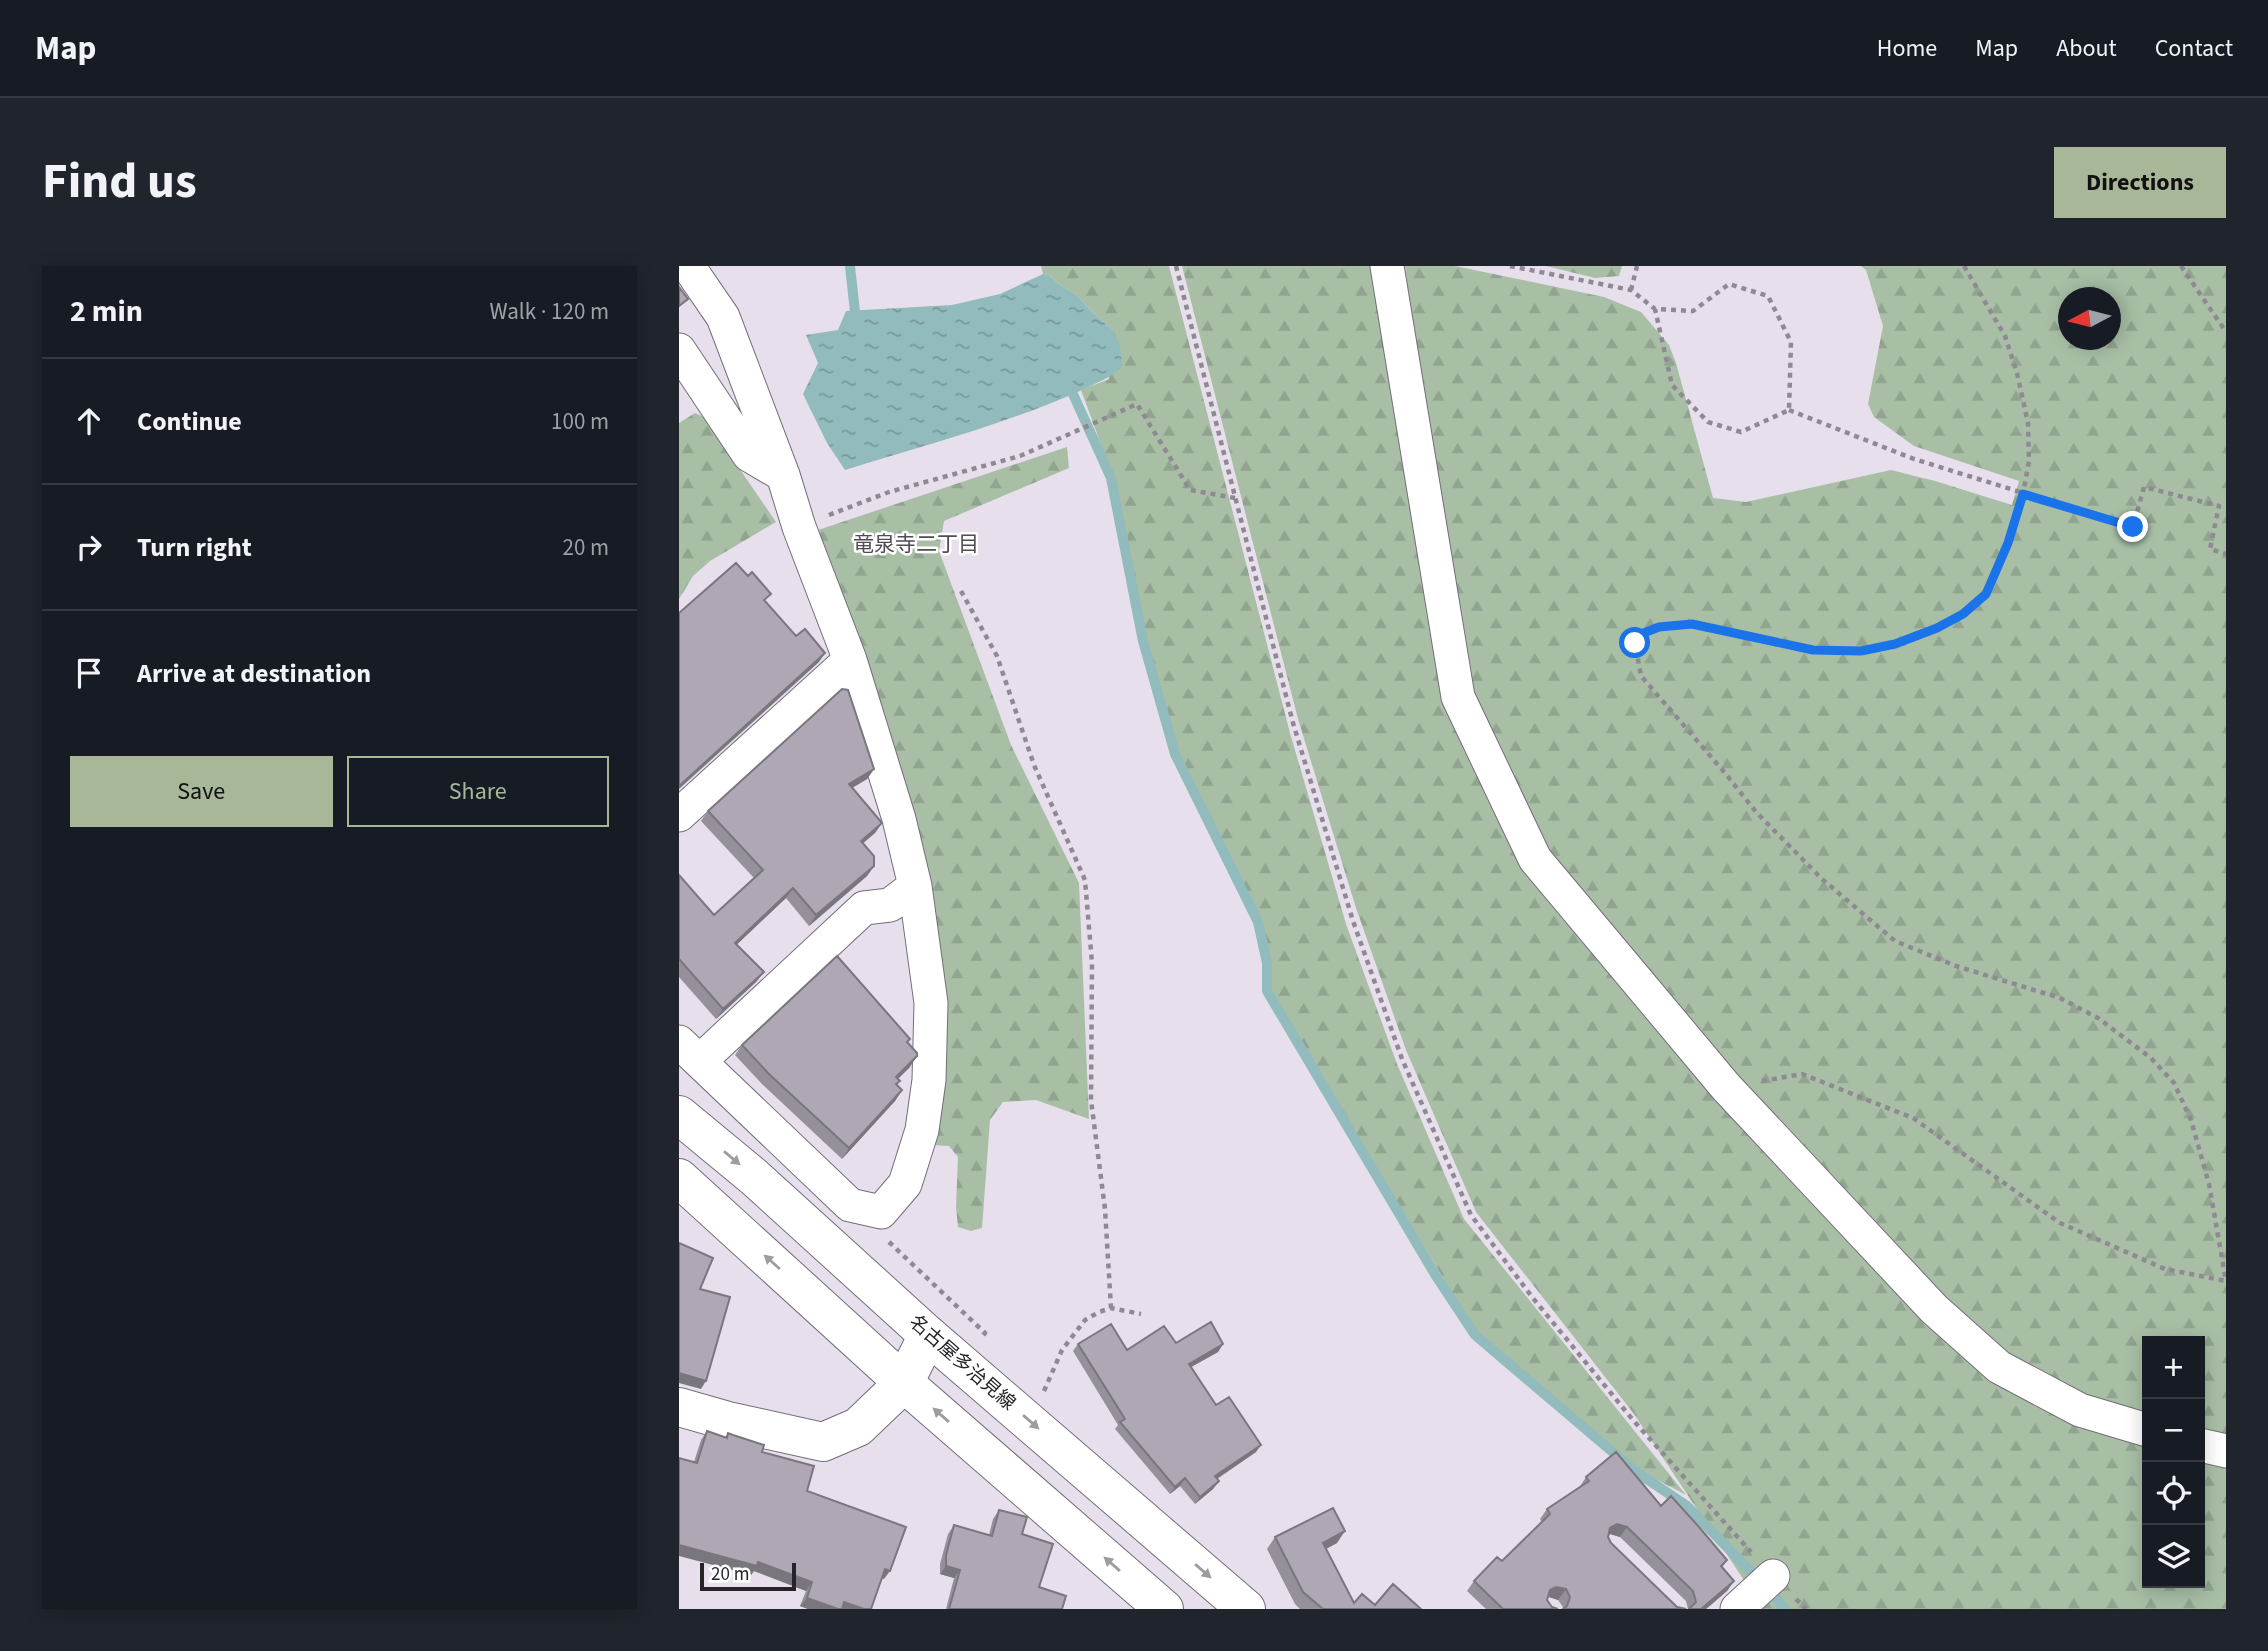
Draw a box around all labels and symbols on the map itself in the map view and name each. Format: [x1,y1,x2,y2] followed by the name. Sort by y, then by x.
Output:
[2058,287,2121,350] north arrow
[2117,511,2148,542] route end
[853,529,979,559] district label: 竜泉寺二丁目
[1619,627,1650,658] route start
[722,1151,740,1166] one-way arrow
[763,1254,781,1270] one-way arrow
[903,1309,1021,1417] street label: 名古屋多治見線
[932,1408,949,1423] one-way arrow
[1021,1415,1039,1430] one-way arrow
[1103,1556,1121,1572] one-way arrow
[700,1560,796,1592] scale bar
[1194,1563,1211,1579] one-way arrow

